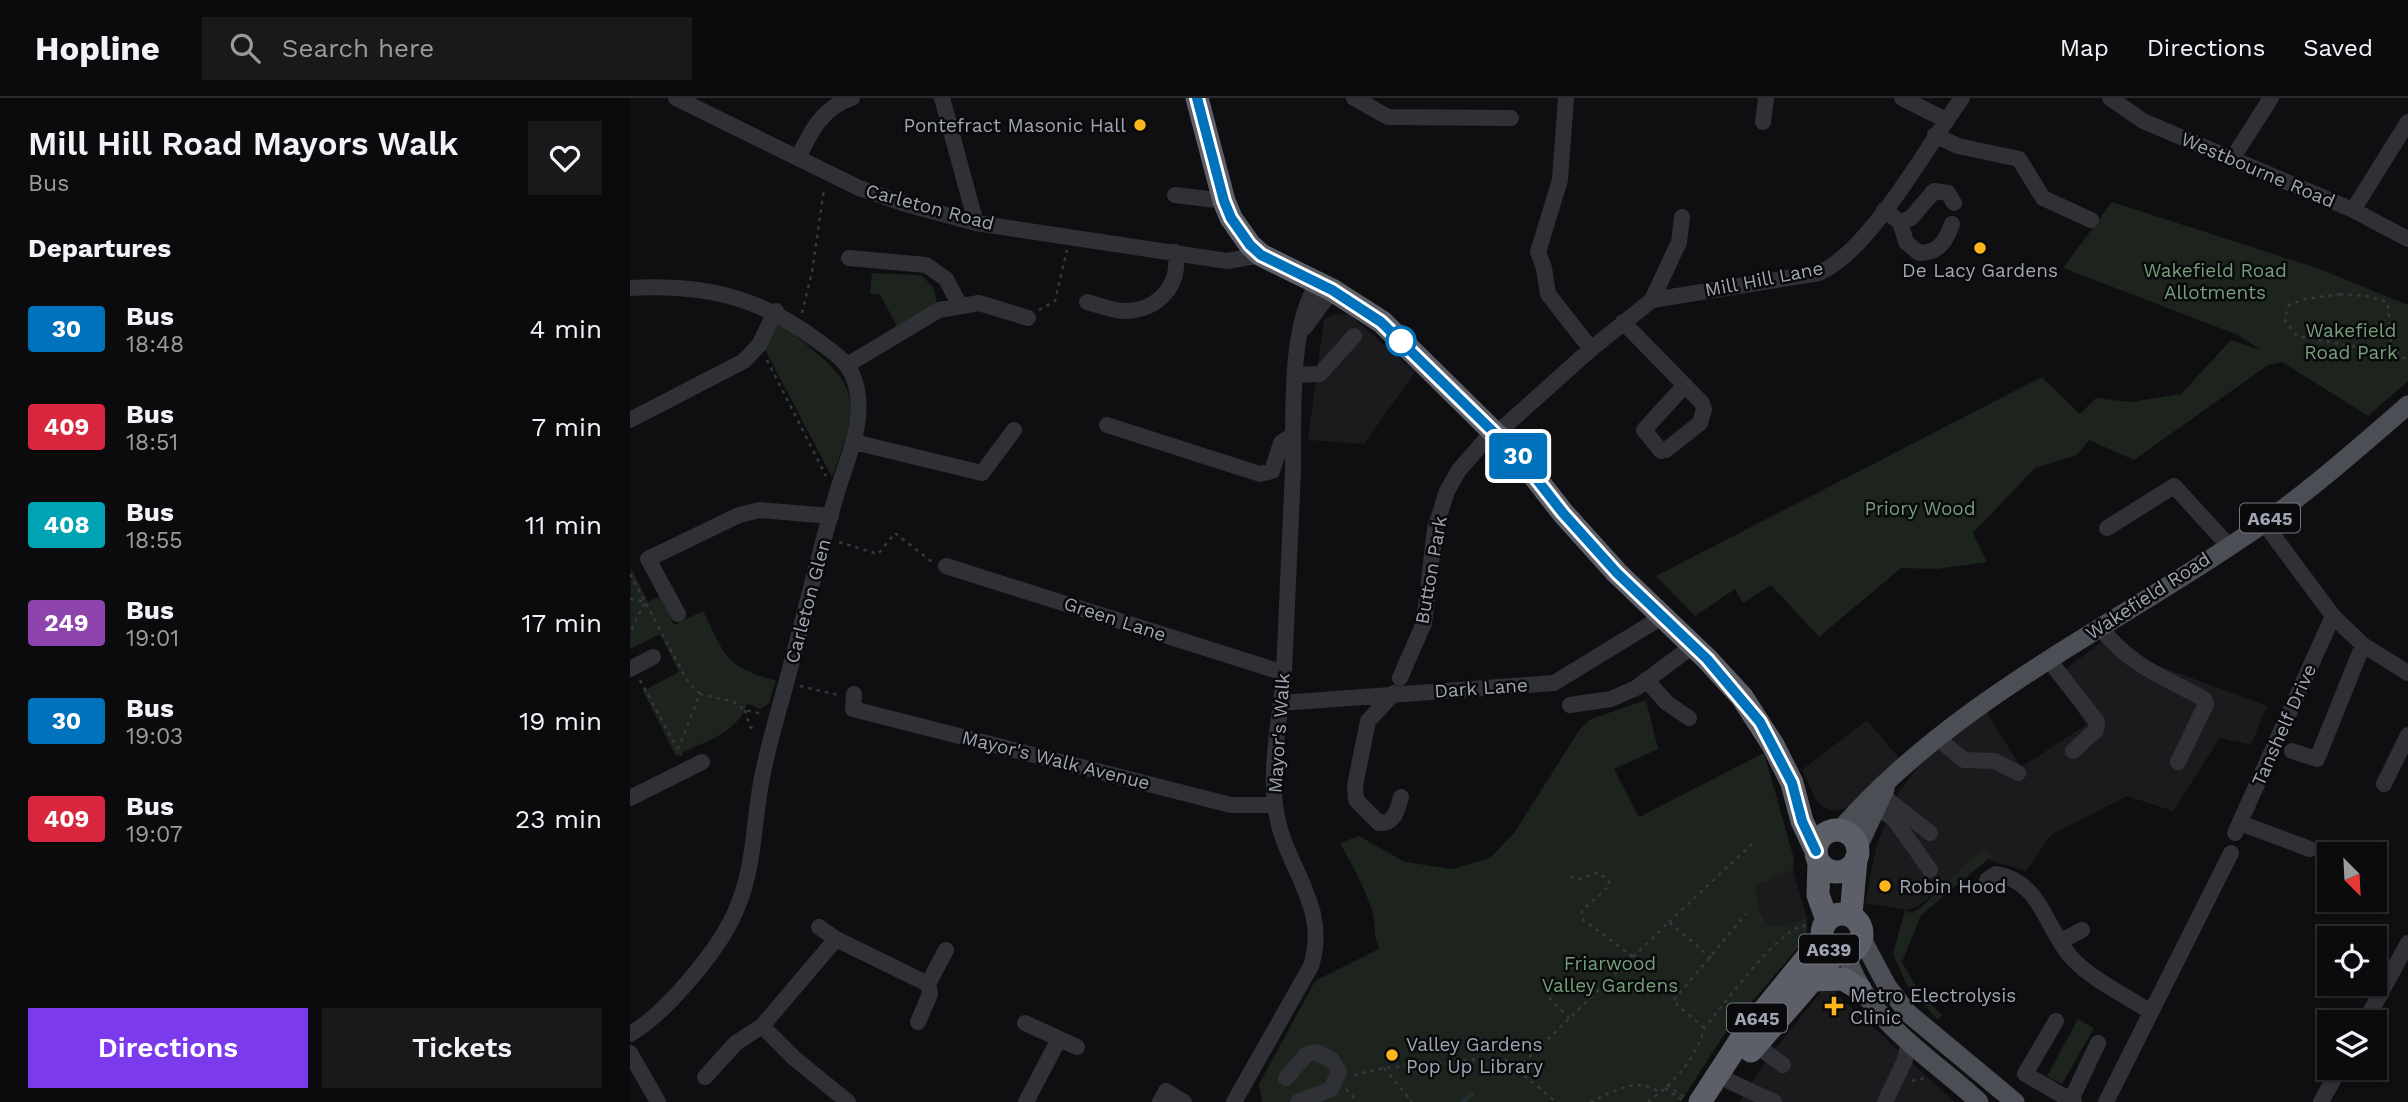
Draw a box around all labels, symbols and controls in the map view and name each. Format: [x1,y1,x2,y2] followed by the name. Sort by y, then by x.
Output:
[202,17,692,80] search box
[35,29,160,68] text: Hopline
[226,29,264,67] icon: search
[282,33,434,63] text: Search here
[2060,34,2109,62] text: Map
[2147,34,2265,62] text: Directions
[2303,34,2373,62] text: Saved
[904,114,1126,137] place label: Pontefract Masonic Hall
[1132,117,1148,133] marker: Pontefract Masonic Hall
[528,121,602,195] button: heart
[28,124,458,163] text: Mill Hill Road Mayors Walk
[2178,127,2338,213] street label: Westbourne Road
[28,170,69,197] text: Bus
[863,179,997,235] street label: Carleton Road
[28,233,171,263] text: Departures
[1972,240,1988,256] marker: De Lacy Gardens
[1703,256,1825,302] street label: Mill Hill Lane
[1902,259,2058,282] place label: De Lacy Gardens
[2143,259,2287,304] park label: Wakefield Road Allotments
[126,301,174,331] text: Bus
[529,314,602,344] text: 4 min
[52,315,81,343] text: 30
[2304,319,2398,364] park label: Wakefield Road Park
[1386,326,1416,356] unlabelled marker
[126,331,184,358] text: 18:48
[126,399,174,429] text: Bus
[532,412,602,442] text: 7 min
[44,413,89,441] text: 409
[126,429,178,456] text: 18:51
[1486,433,1550,479] line badge: 30
[1503,442,1533,470] text: 30
[126,497,174,527] text: Bus
[1864,497,1976,520] park label: Priory Wood
[2240,504,2300,532] road number: A645
[525,510,602,540] text: 11 min
[43,511,90,539] text: 408
[1410,514,1452,626] street label: Button Park
[126,527,183,554] text: 18:55
[780,536,836,666] street label: Carleton Glen
[2082,547,2214,645] street label: Wakefield Road
[1061,592,1169,646] street label: Green Lane
[126,595,174,625] text: Bus
[521,608,602,638] text: 17 min
[44,609,89,637] text: 249
[126,625,179,652] text: 19:01
[2247,660,2321,790] street label: Tanshelf Drive
[1263,672,1295,794] street label: Mayor's Walk
[1433,673,1529,703] street label: Dark Lane
[126,693,174,723] text: Bus
[519,706,602,736] text: 19 min
[52,707,81,735] text: 30
[126,723,183,750] text: 19:03
[960,726,1152,794] street label: Mayor's Walk Avenue
[126,791,174,821] text: Bus
[515,804,602,834] text: 23 min
[44,805,89,833] text: 409
[126,821,183,848] text: 19:07
[2317,842,2387,912] north arrow
[2317,842,2387,1080] map controls
[1899,875,2006,898] place label: Robin Hood
[1877,878,1893,894] marker: Robin Hood
[2317,926,2387,996] button: locate
[1799,934,1859,964] road number: A639
[1542,952,1678,997] park label: Friarwood Valley Gardens
[1850,984,2016,1029] place label: Metro Electrolysis Clinic
[1824,996,1844,1016] marker: Metro Electrolysis Clinic
[1727,1003,1787,1032] road number: A645
[28,1008,308,1088] button: Directions
[322,1008,602,1088] button: Tickets
[2317,1010,2387,1080] button: layers
[1406,1033,1543,1078] place label: Valley Gardens Pop Up Library
[1384,1047,1400,1063] marker: Valley Gardens Pop Up Library

